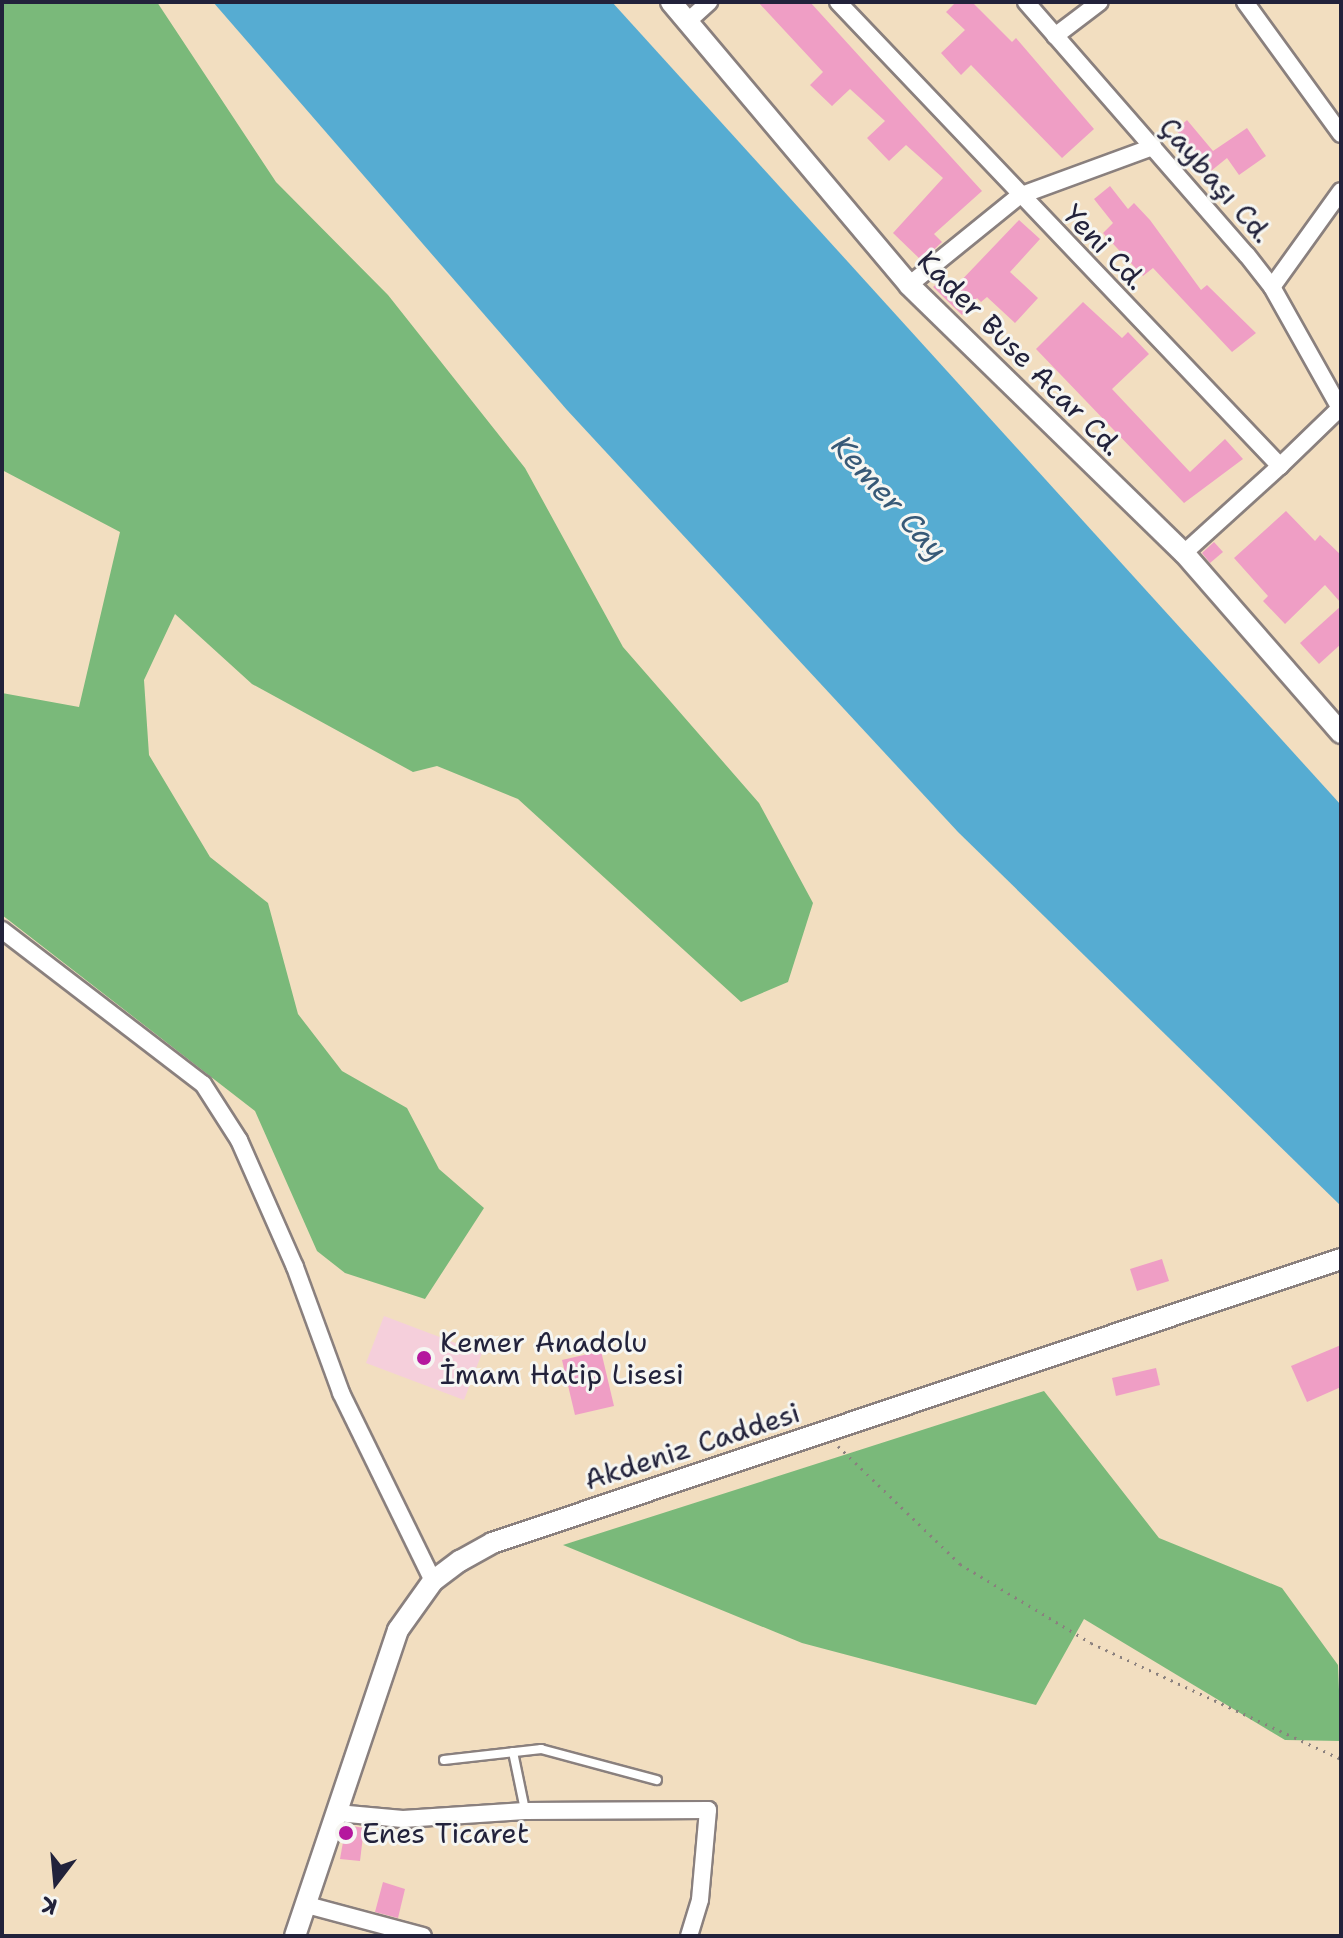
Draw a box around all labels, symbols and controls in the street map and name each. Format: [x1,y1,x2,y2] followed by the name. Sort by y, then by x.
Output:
[1152,110,1280,250] street label: Çaybaşı Cd.
[1056,198,1154,296] street label: Yeni Cd.
[911,244,1129,462] street label: Kader Buse Acar Cd.
[824,428,954,568] water label: Kemer Cay
[440,1325,684,1391] place label: Kemer Anadolu İmam Hatip Lisesi
[415,1349,433,1367] marker: Kemer Anadolu İmam Hatip Lisesi
[580,1395,804,1497] street label: Akdeniz Caddesi
[362,1816,529,1850] place label: Enes Ticaret
[337,1824,355,1842] marker: Enes Ticaret
[16,1842,96,1922] north arrow
[38,1890,60,1922] text: K

